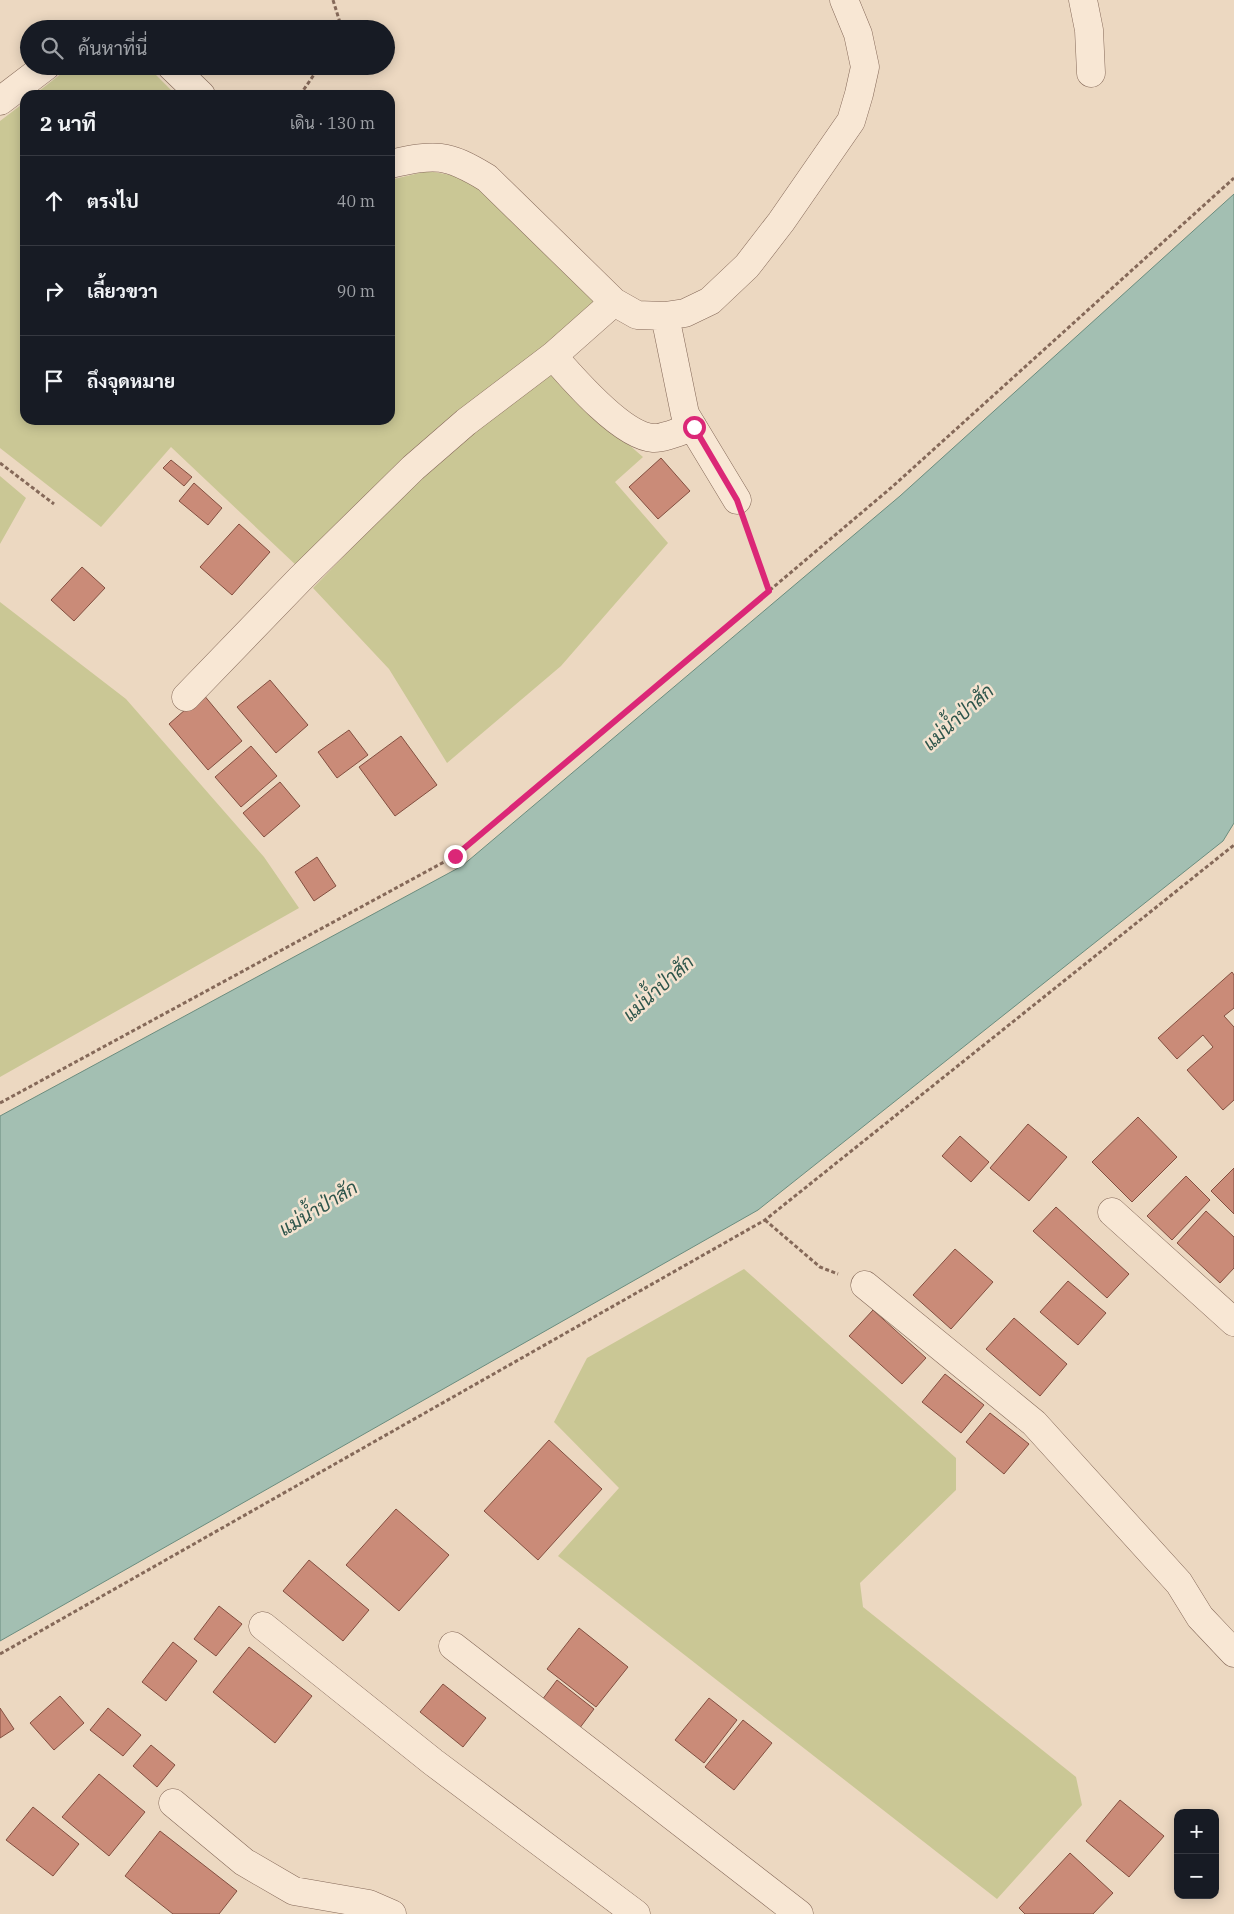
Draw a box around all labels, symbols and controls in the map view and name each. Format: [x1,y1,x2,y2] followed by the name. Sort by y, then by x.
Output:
[20,20,395,75] search box
[38,34,66,62] icon: search
[78,36,147,60] text: ค้นหาที่นี่
[40,109,96,137] text: 2 นาที
[290,113,375,133] text: เดิน · 130 m
[40,187,68,215] icon: ahead
[87,189,139,213] text: ตรงไป
[337,191,375,211] text: 40 m
[40,277,68,305] icon: right
[87,279,158,303] text: เลี้ยวขวา
[337,281,375,301] text: 90 m
[40,367,68,395] icon: arrive
[87,369,175,393] text: ถึงจุดหมาย
[683,416,706,439] route start
[915,677,999,755] water label: แม่น้ำป่าสัก
[444,845,467,868] route end
[615,948,699,1026] water label: แม่น้ำป่าสัก
[273,1173,362,1241] water label: แม่น้ำป่าสัก
[1174,1809,1219,1899] map controls
[1174,1809,1219,1854] button: +
[1174,1854,1219,1899] button: −

